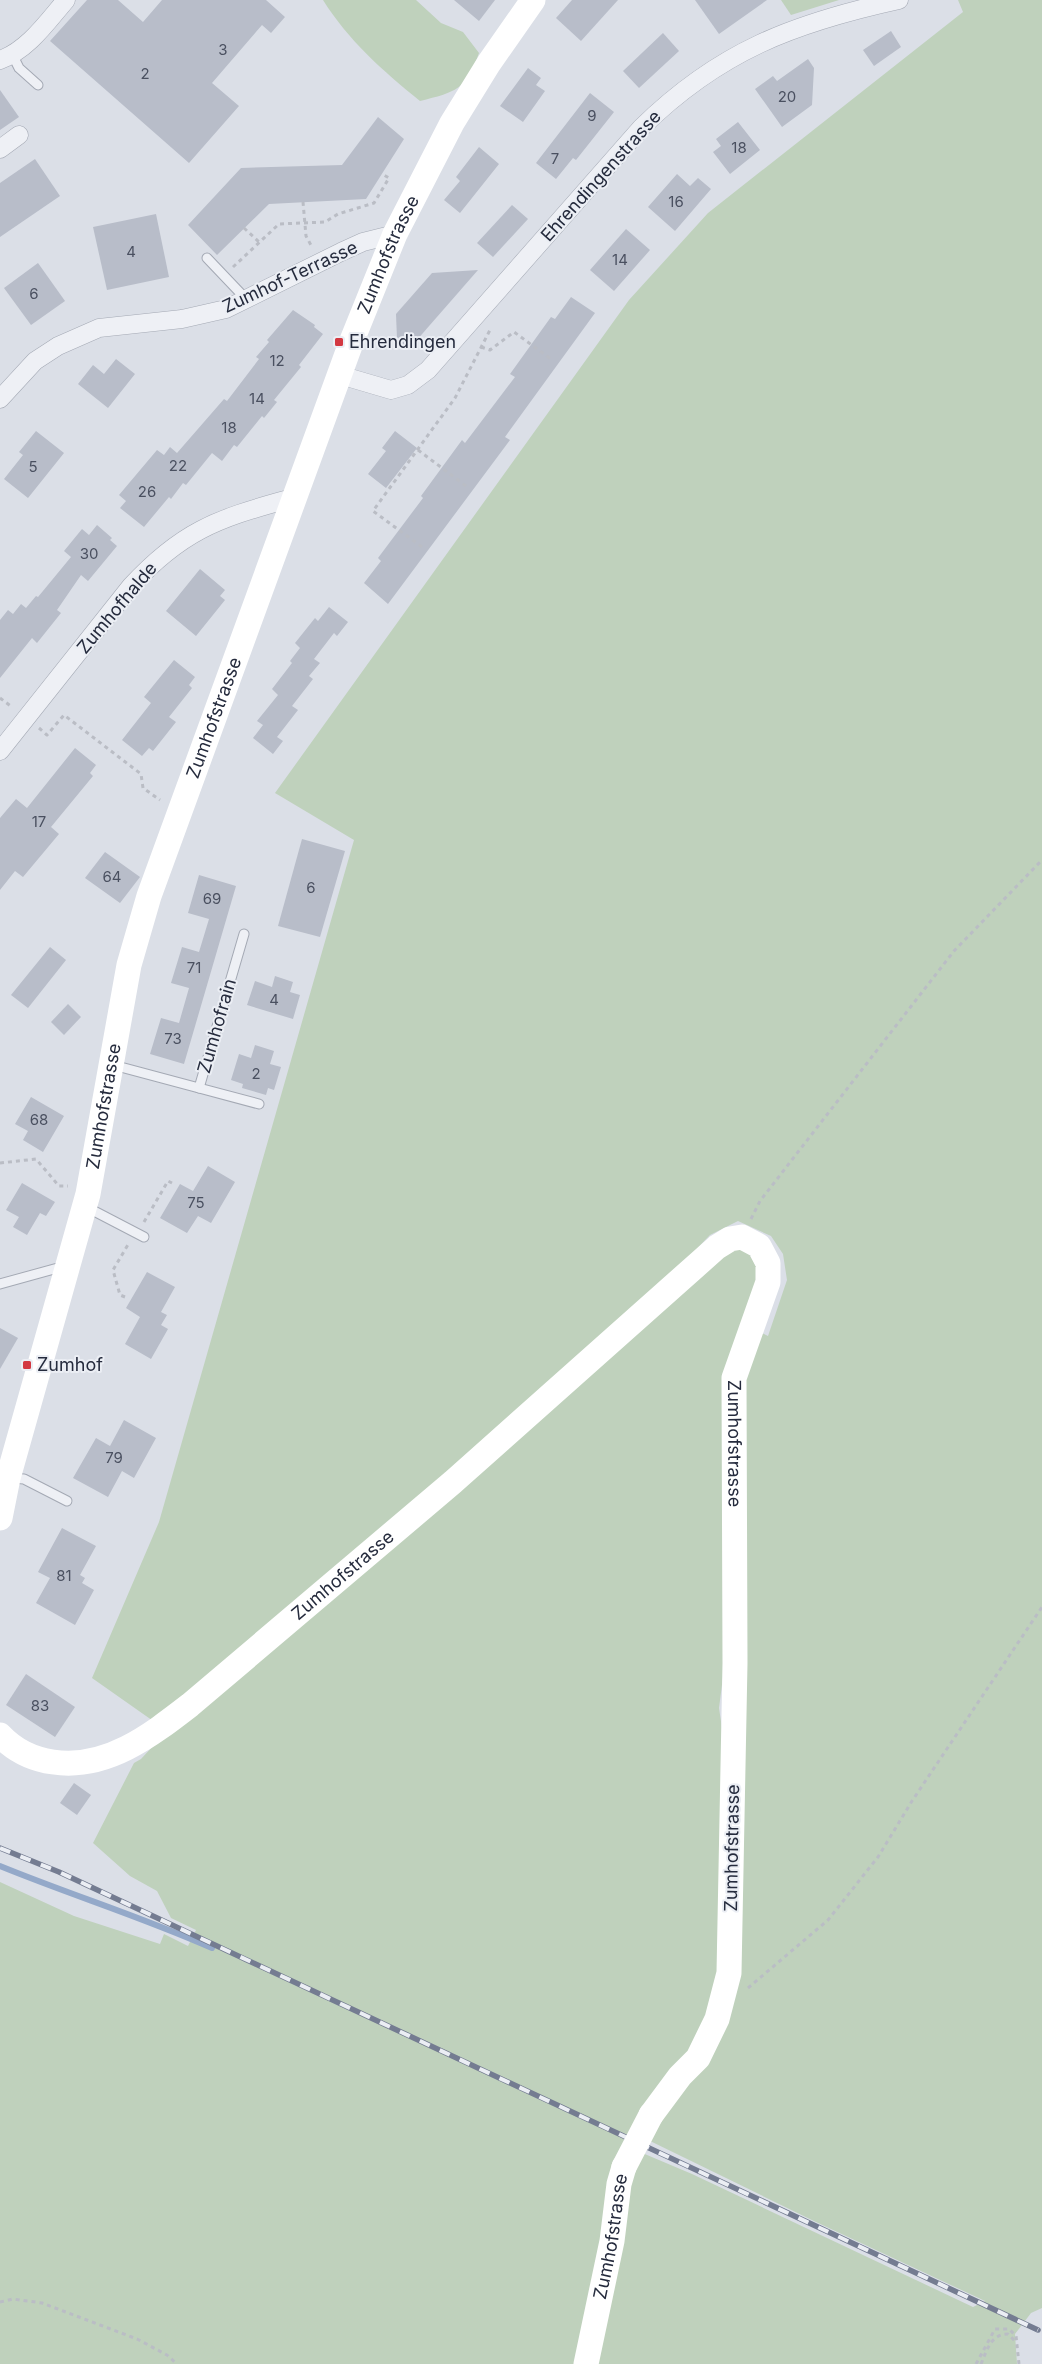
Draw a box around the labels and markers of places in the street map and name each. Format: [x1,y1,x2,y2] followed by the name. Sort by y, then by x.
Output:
[349,331,456,352] place label: Ehrendingen
[333,336,345,348] marker: Ehrendingen
[37,1354,103,1375] place label: Zumhof
[21,1359,33,1371] marker: Zumhof

